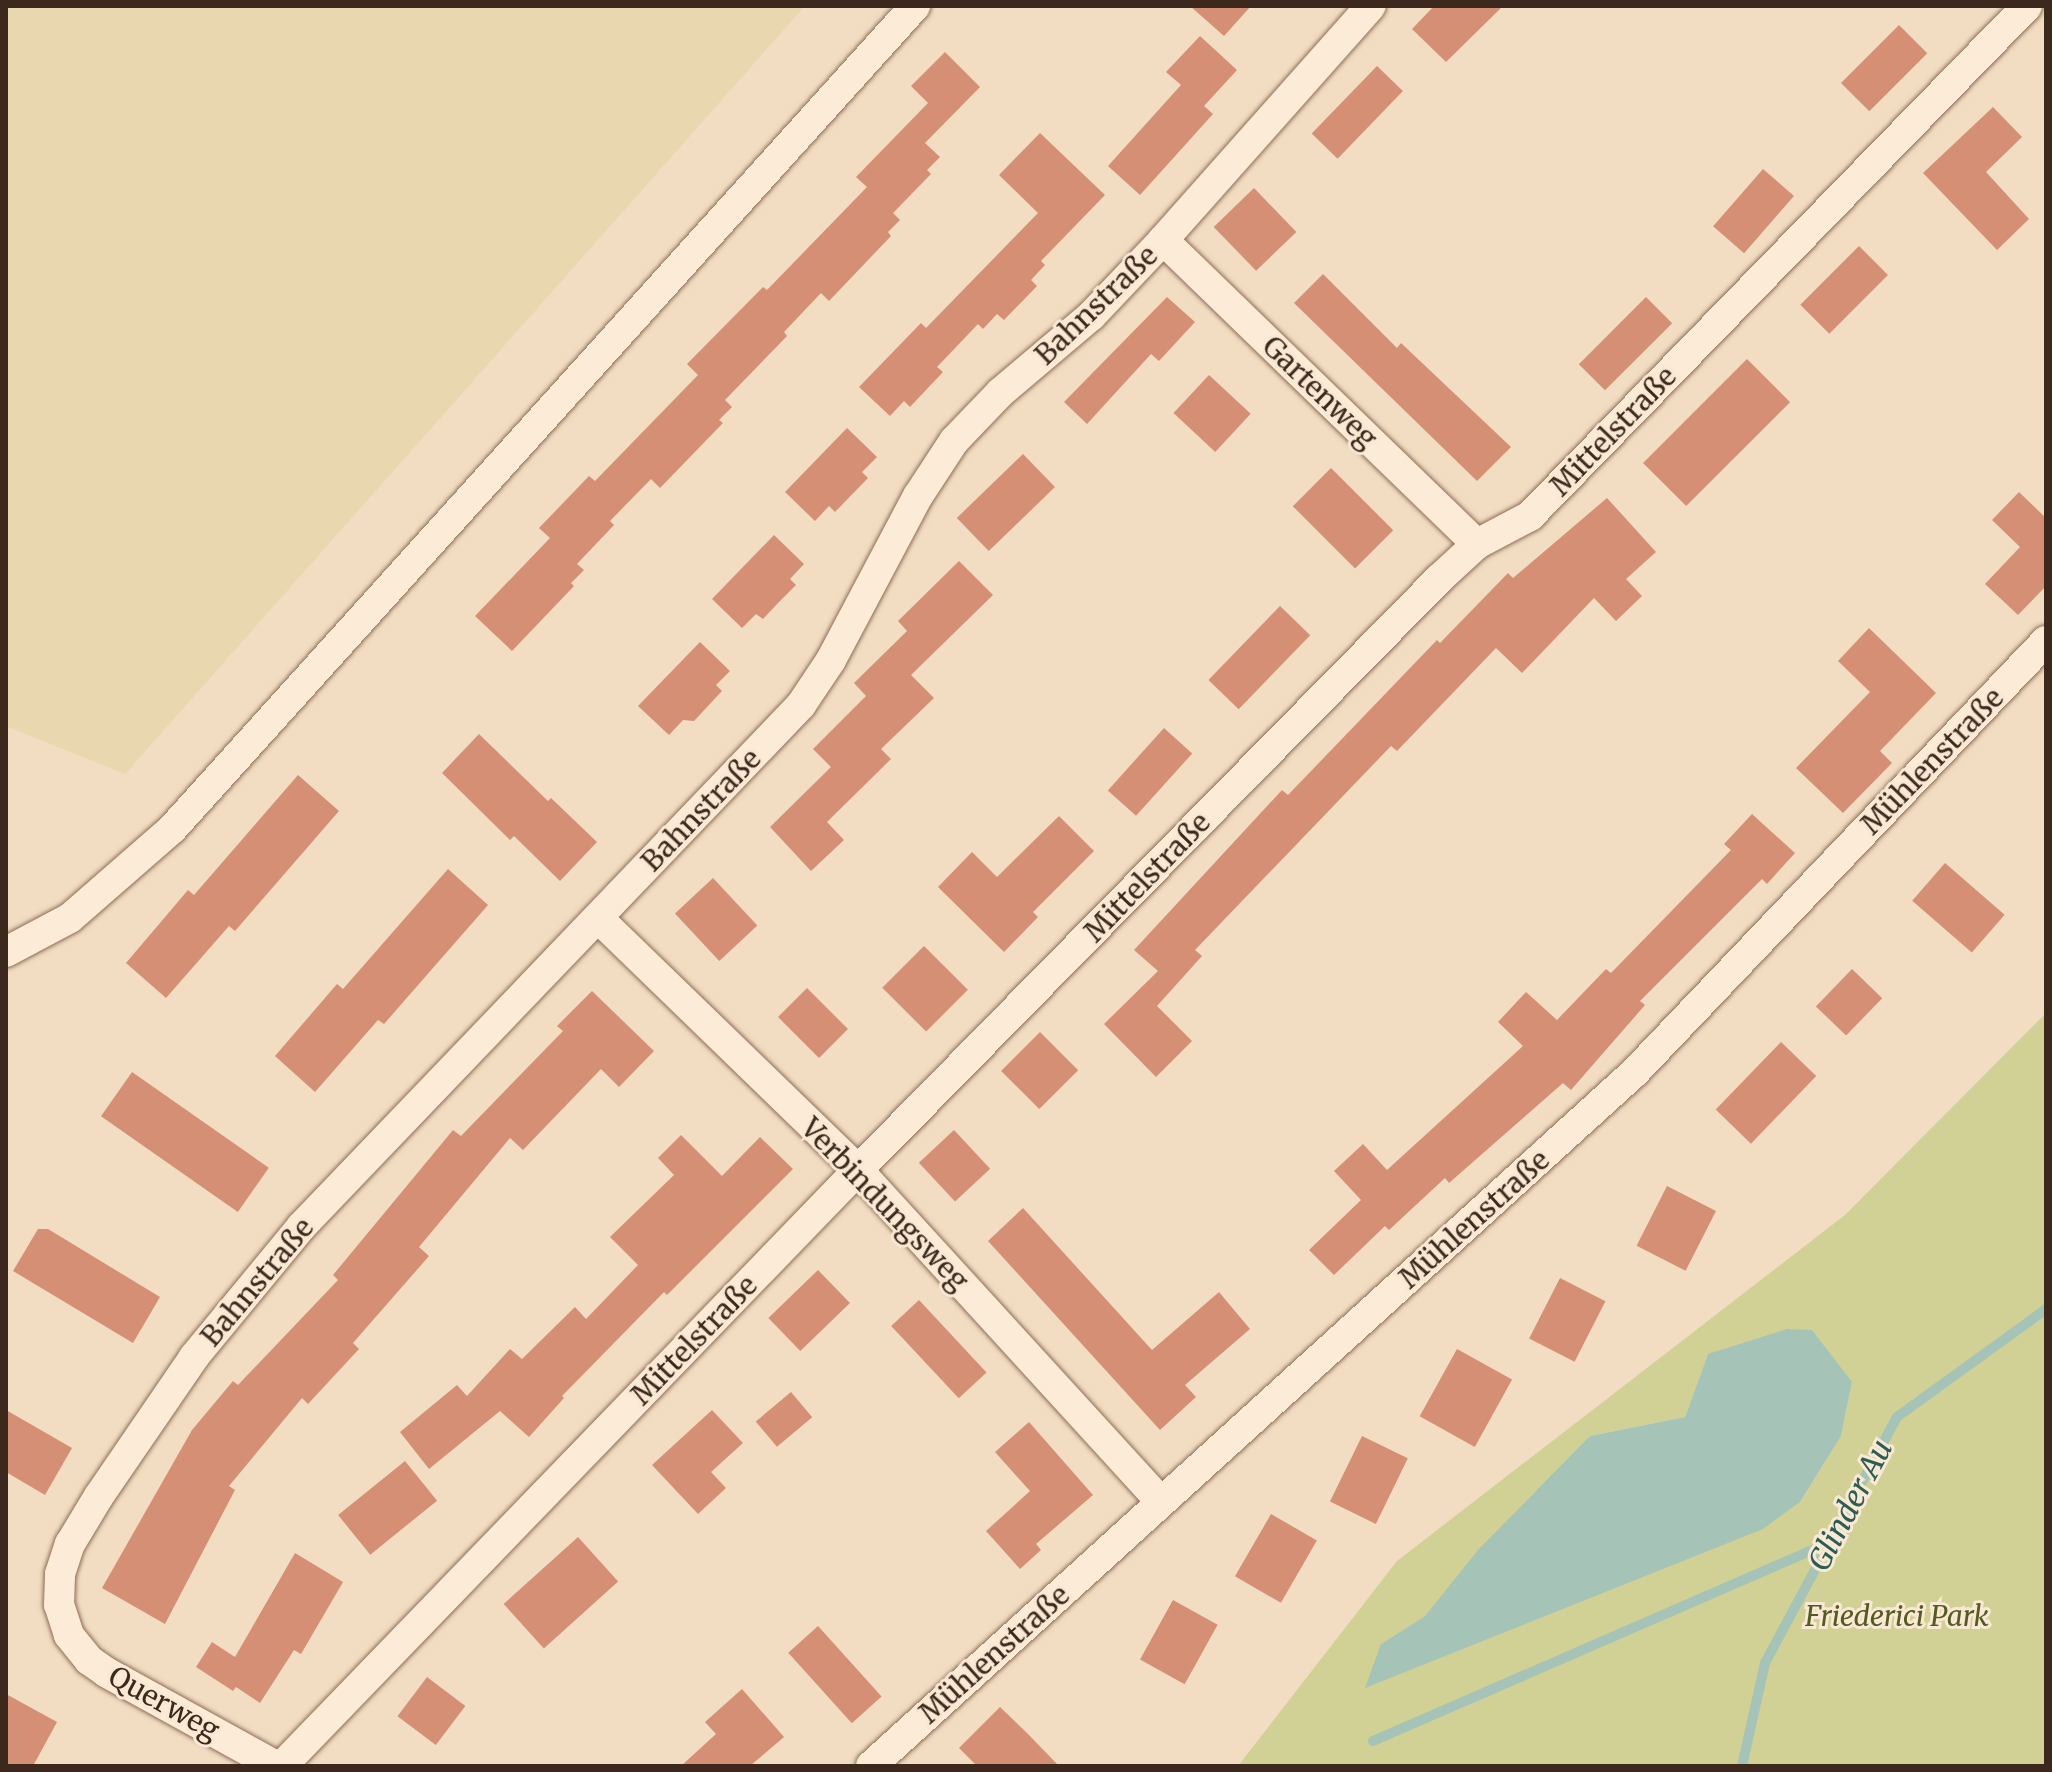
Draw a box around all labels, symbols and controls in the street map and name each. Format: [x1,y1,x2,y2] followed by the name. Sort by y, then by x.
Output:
[1028,238,1164,372] street label: Bahnstraße
[1256,329,1384,455] street label: Gartenweg
[1543,359,1683,503] street label: Mittelstraße
[1854,681,2010,841] street label: Mühlenstraße
[634,742,768,878] street label: Bahnstraße
[1077,805,1217,949] street label: Mittelstraße
[794,1111,976,1297] street label: Verbindungsweg
[1392,1143,1556,1295] street label: Mühlenstraße
[194,1211,320,1353] street label: Bahnstraße
[624,1268,764,1412] street label: Mittelstraße
[1801,1433,1899,1577] water label: Glinder Au
[912,1578,1076,1730] street label: Mühlenstraße
[1805,1599,1989,1633] park label: Friederici Park
[103,1659,225,1747] street label: Querweg

